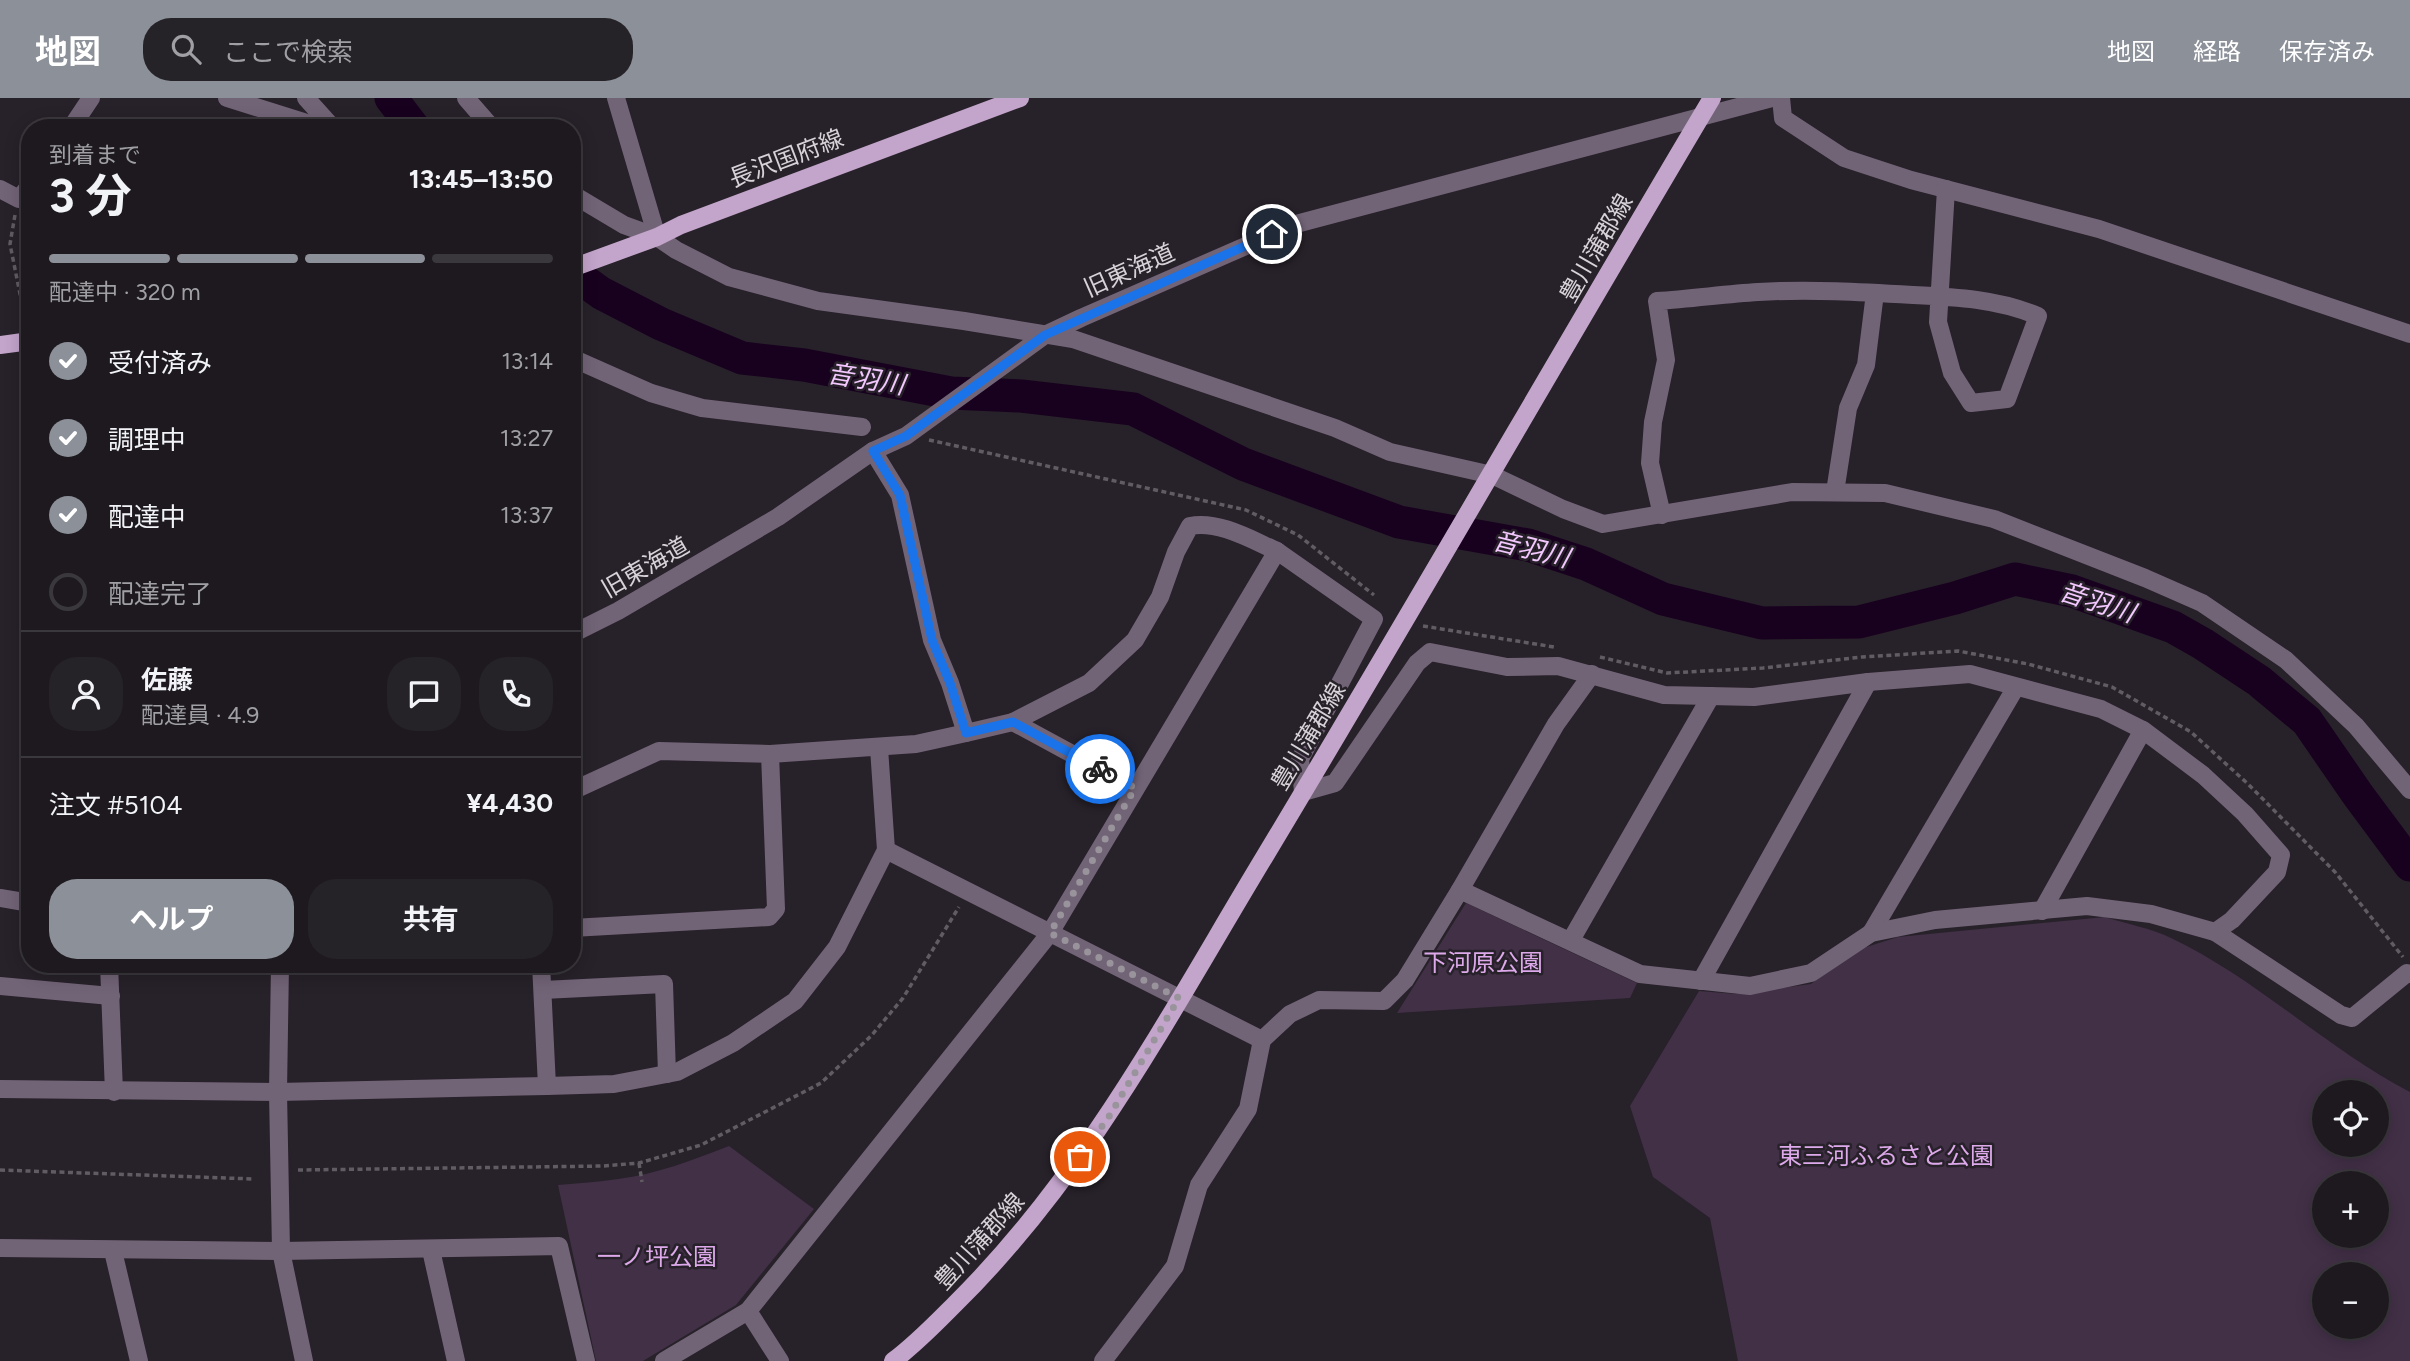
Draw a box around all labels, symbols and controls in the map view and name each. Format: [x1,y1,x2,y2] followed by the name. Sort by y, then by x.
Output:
[143,18,633,81] search box
[167,30,205,68] icon: search
[35,32,101,71] text: 地図
[223,36,353,68] text: ここで検索
[2107,37,2155,66] text: 地図
[2193,37,2241,66] text: 経路
[2279,37,2375,66] text: 保存済み
[725,123,847,193] street label: 長沢国府線
[49,141,141,169] text: 到着まで
[409,163,553,195] text: 13:45–13:50
[49,168,132,224] text: 3 分
[1553,189,1639,307] street label: 豊川蒲郡線
[1242,204,1302,264] pin
[1253,215,1291,253] icon: home
[1079,237,1179,303] street label: 旧東海道
[49,278,201,306] text: 配達中 · 320 m
[49,342,87,380] icon: check
[108,347,212,379] text: 受付済み
[501,347,553,375] text: 13:14
[825,357,910,401] water label: 音羽川
[49,419,87,457] icon: check
[108,424,186,456] text: 調理中
[500,424,553,452] text: 13:27
[49,496,87,534] icon: check
[108,501,186,533] text: 配達中
[500,501,553,529] text: 13:37
[1489,524,1576,575] water label: 音羽川
[596,530,694,604] street label: 旧東海道
[2055,575,2142,630] water label: 音羽川
[108,578,212,610] text: 配達完了
[49,657,123,731] button: person
[387,657,461,731] button: chat
[479,657,553,731] button: phone
[141,664,193,696] text: 佐藤
[1265,677,1351,795] street label: 豊川蒲郡線
[141,701,259,729] text: 配達員 · 4.9
[1065,734,1135,804] courier
[1081,750,1119,788] icon: bike
[467,787,553,819] text: ¥4,430
[49,789,182,821] text: 注文 #5104
[49,879,294,959] button: ヘルプ
[308,879,553,959] button: 共有
[1423,948,1543,977] park label: 下河原公園
[2312,1080,2389,1339] map controls
[2312,1080,2389,1157] button: locate
[1050,1127,1110,1187] pin
[1061,1138,1099,1176] icon: bag
[1778,1141,1994,1170] park label: 東三河ふるさと公園
[2312,1171,2389,1248] button: +
[928,1187,1030,1295] street label: 豊川蒲郡線
[597,1242,717,1271] park label: 一ノ坪公園
[2312,1262,2389,1339] button: −

